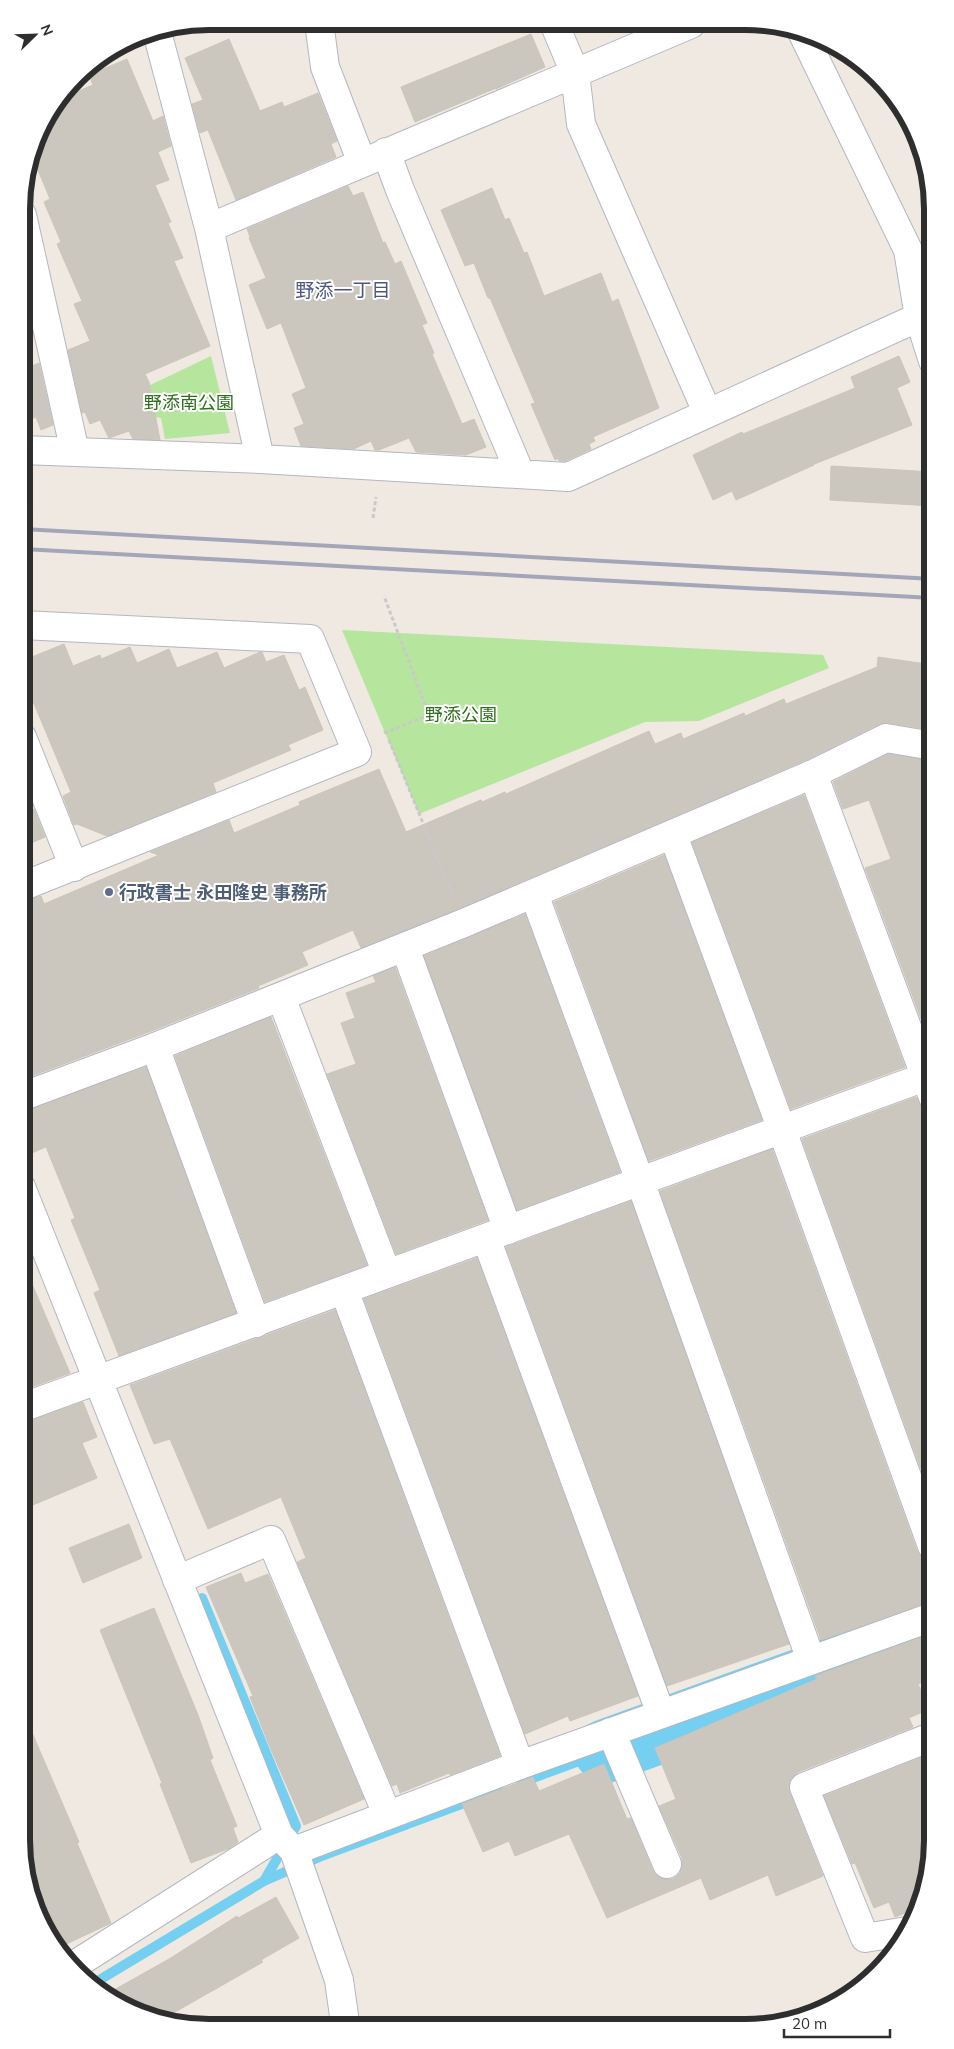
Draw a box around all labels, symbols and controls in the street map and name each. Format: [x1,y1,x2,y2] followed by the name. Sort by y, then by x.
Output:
[10,10,60,60] north arrow
[37,22,57,38] text: N
[295,278,391,302] district label: 野添一丁目
[144,391,234,414] park label: 野添南公園
[425,703,497,726] park label: 野添公園
[119,881,327,904] place label: 行政書士 永田隆史 事務所
[103,886,115,898] marker: 行政書士 永田隆史 事務所
[784,2006,890,2038] scale bar
[792,2014,827,2033] text: 20 m

